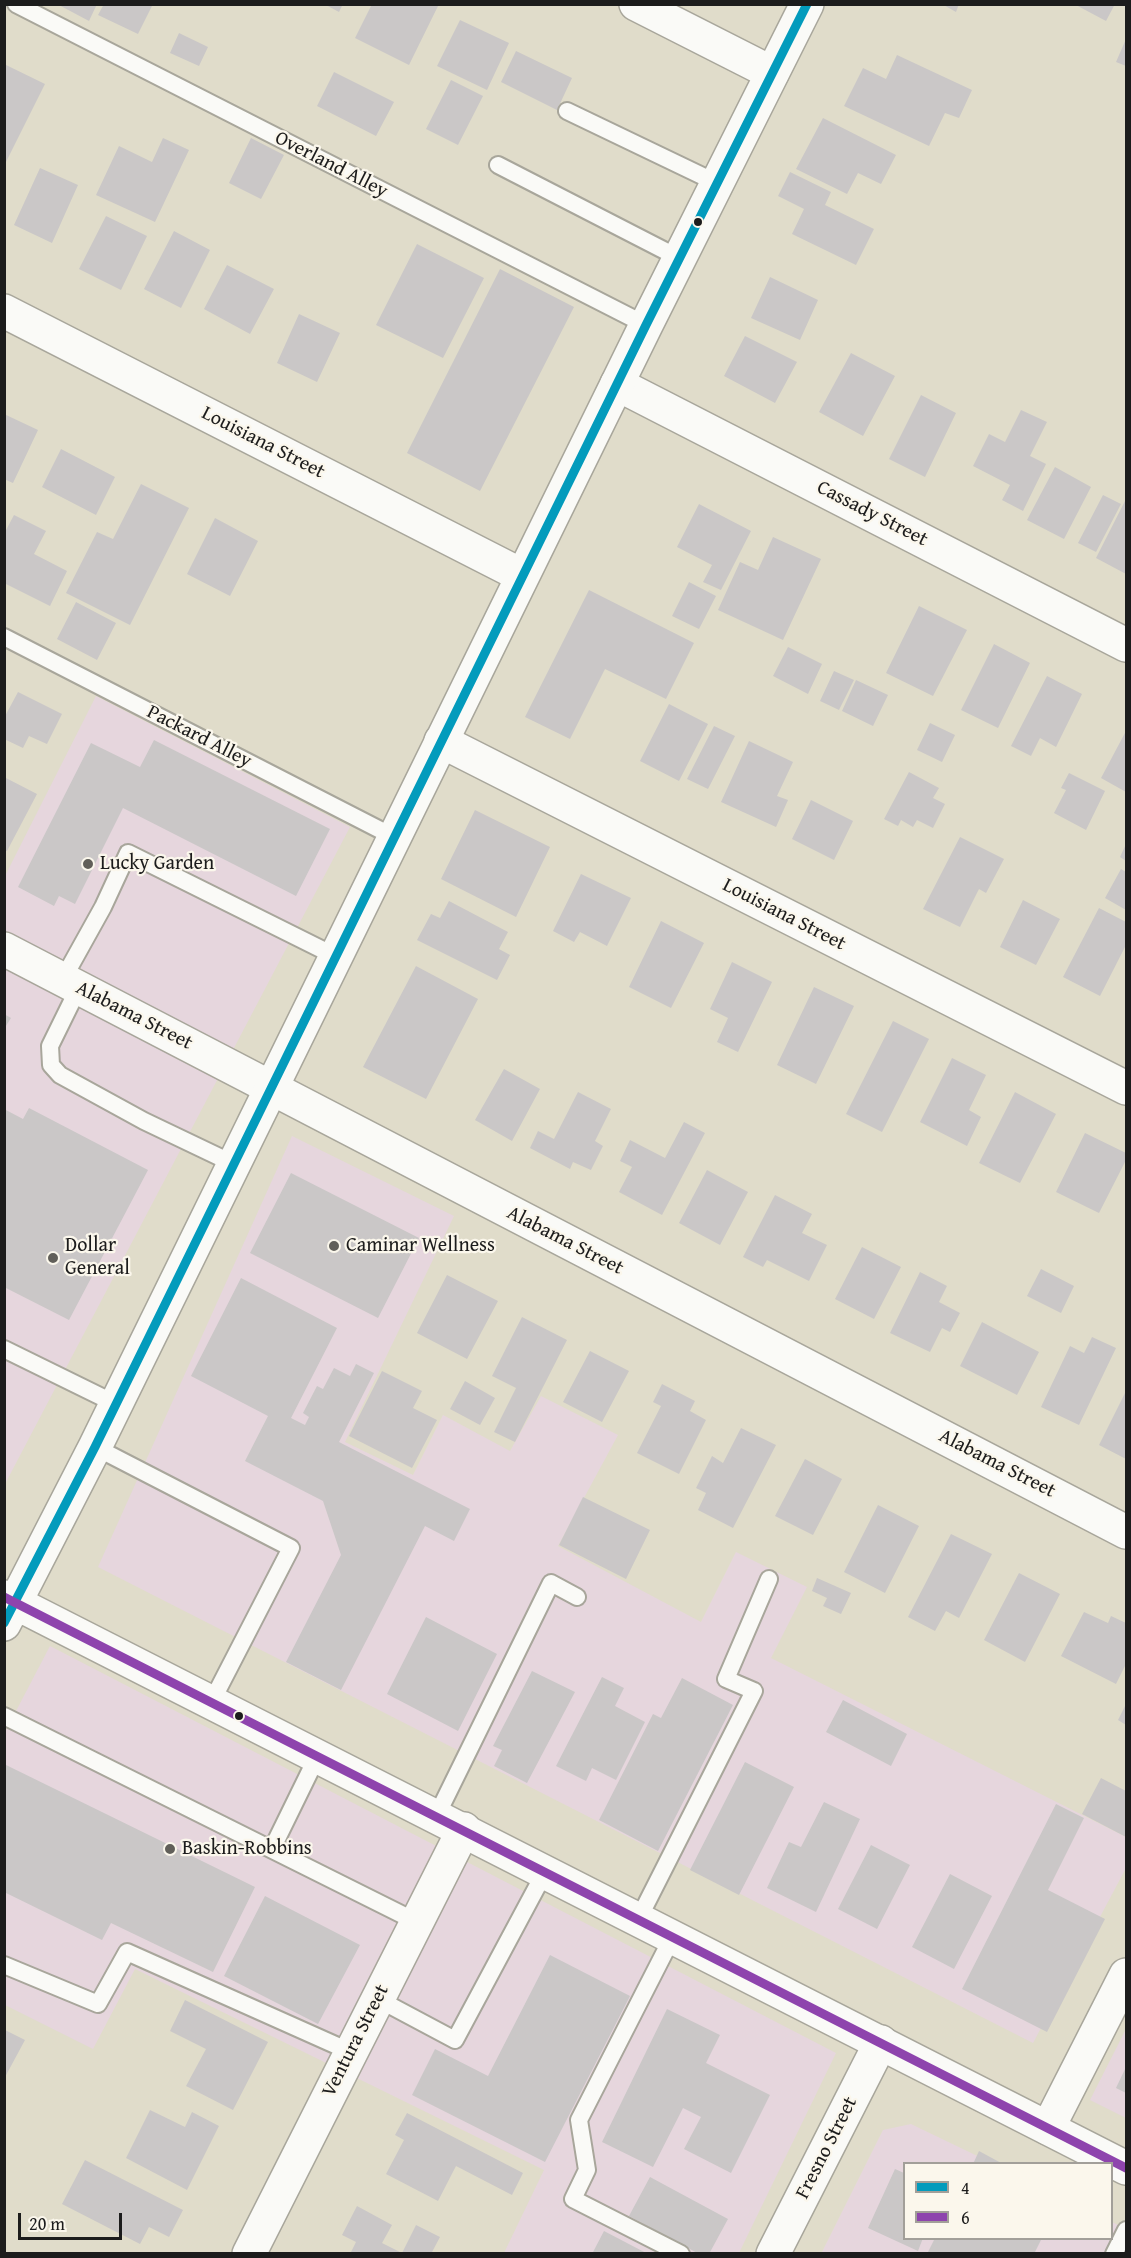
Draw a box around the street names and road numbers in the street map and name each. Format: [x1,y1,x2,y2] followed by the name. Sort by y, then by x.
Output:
[271,126,391,204] street label: Overland Alley
[197,402,329,484] street label: Louisiana Street
[813,476,931,552] street label: Cassady Street
[143,700,255,774] street label: Packard Alley
[718,874,850,956] street label: Louisiana Street
[72,976,196,1056] street label: Alabama Street
[503,1201,627,1281] street label: Alabama Street
[935,1424,1059,1504] street label: Alabama Street
[317,1981,395,2101] street label: Ventura Street
[791,2093,863,2203] street label: Fresno Street

